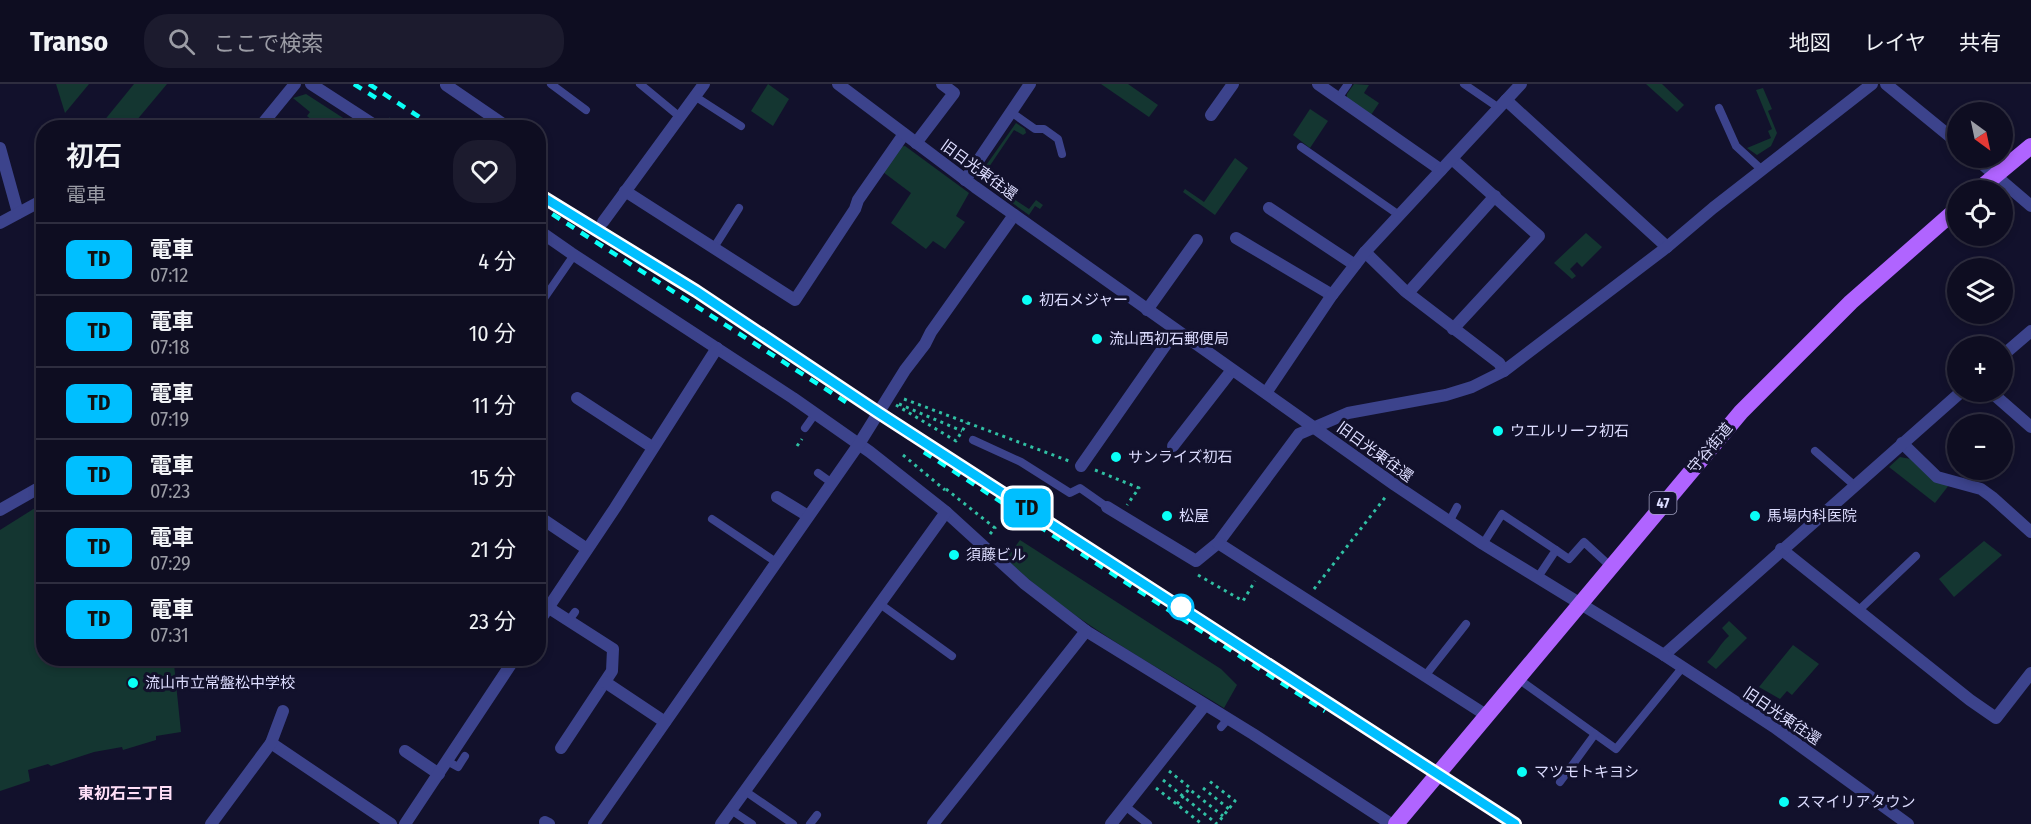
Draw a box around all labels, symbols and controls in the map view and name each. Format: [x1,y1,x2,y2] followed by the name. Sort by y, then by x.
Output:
[144,14,564,68] search box
[30,25,108,58] text: Transo
[165,25,198,58] icon: search
[213,30,323,57] text: ここで検索
[1789,30,1831,56] text: 地図
[1864,30,1926,56] text: レイヤ
[1959,30,2001,56] text: 共有
[1947,102,2013,168] north arrow
[1947,102,2013,480] map controls
[937,136,1021,204] street label: 旧日光東往還
[66,140,122,173] text: 初石
[453,140,516,203] button: heart
[1947,180,2013,246] button: locate
[66,183,106,207] text: 電車
[150,236,194,263] text: 電車
[88,246,110,272] text: TD
[478,248,516,275] text: 4 分
[1947,258,2013,324] button: layers
[150,263,188,287] text: 07:12
[1039,291,1128,309] place label: 初石メジャー
[1020,293,1034,307] marker: 初石メジャー
[150,308,194,335] text: 電車
[88,318,110,344] text: TD
[469,320,516,347] text: 10 分
[1109,330,1229,348] place label: 流山西初石郵便局
[1090,332,1104,346] marker: 流山西初石郵便局
[150,335,189,359] text: 07:18
[1947,336,2013,402] button: +
[150,380,194,407] text: 電車
[88,390,110,416] text: TD
[472,392,516,419] text: 11 分
[150,407,189,431] text: 07:19
[1947,414,2013,480] button: −
[1333,418,1417,486] street label: 旧日光東往還
[1684,419,1736,477] street label: 守谷街道
[1510,422,1629,440] place label: ウエルリーフ初石
[1491,424,1505,438] marker: ウエルリーフ初石
[1128,448,1233,466] place label: サンライズ初石
[1109,450,1123,464] marker: サンライズ初石
[150,452,194,479] text: 電車
[88,462,110,488] text: TD
[470,464,516,491] text: 15 分
[150,479,190,503] text: 07:23
[1000,488,1054,528] line badge: TD
[1650,492,1676,514] road number: 47
[1016,495,1038,521] text: TD
[1179,507,1209,525] place label: 松屋
[1767,507,1857,525] place label: 馬場内科医院
[1160,509,1174,523] marker: 松屋
[1748,509,1762,523] marker: 馬場内科医院
[150,524,194,551] text: 電車
[88,534,110,560] text: TD
[471,536,516,563] text: 21 分
[966,546,1026,564] place label: 須藤ビル
[947,548,961,562] marker: 須藤ビル
[150,551,191,575] text: 07:29
[1168,594,1194,620] unlabelled marker
[150,596,194,623] text: 電車
[88,606,110,632] text: TD
[469,608,516,635] text: 23 分
[150,623,189,647] text: 07:31
[145,674,295,692] place label: 流山市立常盤松中学校
[126,676,140,690] marker: 流山市立常盤松中学校
[1740,683,1824,749] street label: 旧日光東往還
[1534,763,1639,781] place label: マツモトキヨシ
[1515,765,1529,779] marker: マツモトキヨシ
[78,784,174,803] district label: 東初石三丁目
[1796,793,1916,811] place label: スマイリアタウン
[1777,795,1791,809] marker: スマイリアタウン

